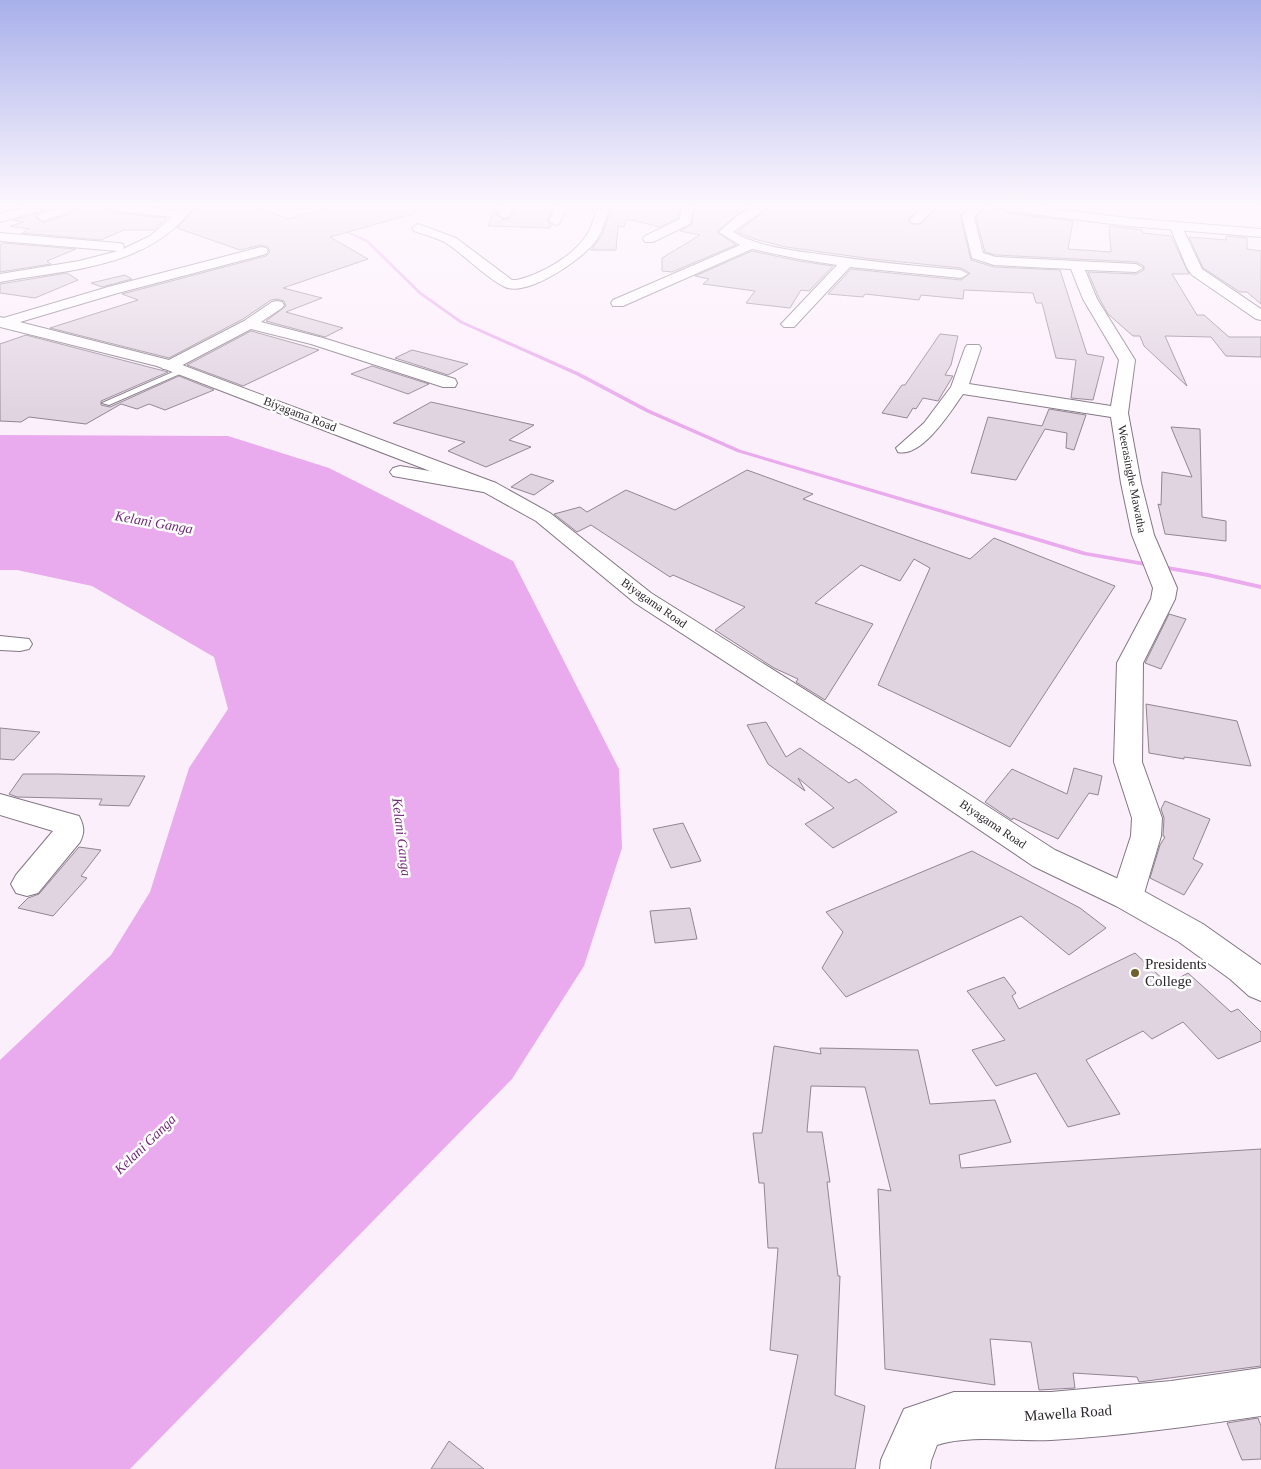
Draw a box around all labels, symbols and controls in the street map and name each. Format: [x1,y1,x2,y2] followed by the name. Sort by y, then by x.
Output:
[262,394,338,434] street label: Biyagama Road
[1115,424,1149,535] street label: Weerasinghe Mawatha
[113,508,194,537] water label: Kelani Ganga
[618,575,690,631] street label: Biyagama Road
[389,796,414,877] water label: Kelani Ganga
[957,797,1029,851] street label: Biyagama Road
[1145,956,1207,989] place label: Presidents College
[1129,967,1141,979] marker: Presidents College
[111,1112,179,1178] water label: Kelani Ganga
[1024,1402,1113,1424] street label: Mawella Road

